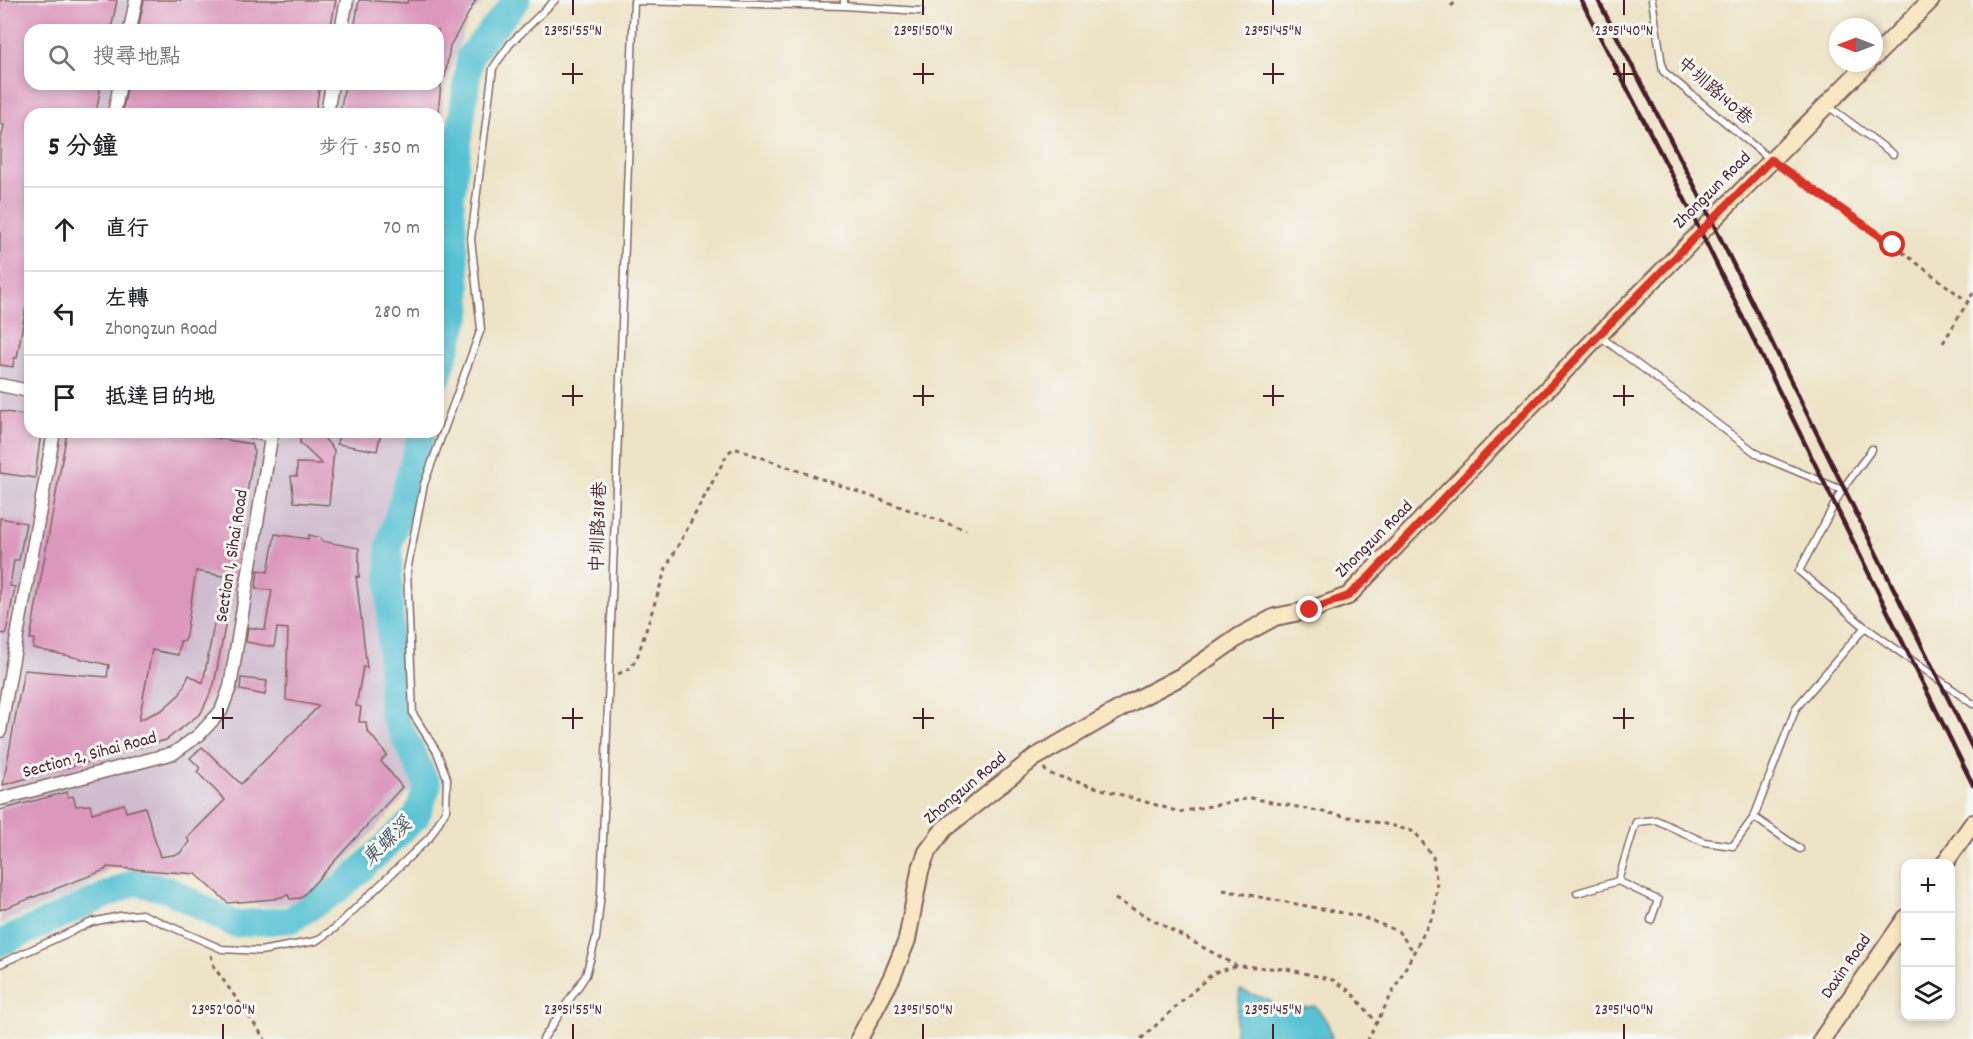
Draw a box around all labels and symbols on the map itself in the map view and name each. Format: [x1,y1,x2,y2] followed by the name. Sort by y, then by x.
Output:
[1829,18,1883,72] north arrow
[544,21,602,43] text: 23°51'55"N
[893,21,953,43] text: 23°51'50"N
[1244,21,1302,43] text: 23°51'45"N
[1595,21,1653,43] text: 23°51'40"N
[1671,52,1757,132] street label: 中圳路140巷
[1668,146,1758,236] street label: Zhongzun Road
[1879,231,1905,257] route start
[586,481,614,573] street label: 中圳路318巷
[210,488,256,624] street label: Section 1, Sihai Road
[1330,495,1420,585] street label: Zhongzun Road
[1296,596,1322,622] route end
[20,726,160,786] street label: Section 2, Sihai Road
[919,747,1013,831] street label: Zhongzun Road
[357,811,420,874] water label: 東螺溪
[1816,930,1878,1004] street label: Daxin Road
[191,1000,255,1022] text: 23°52'00"N
[544,1000,602,1022] text: 23°51'55"N
[893,1000,953,1022] text: 23°51'50"N
[1244,1000,1302,1022] text: 23°51'45"N
[1595,1000,1653,1022] text: 23°51'40"N

